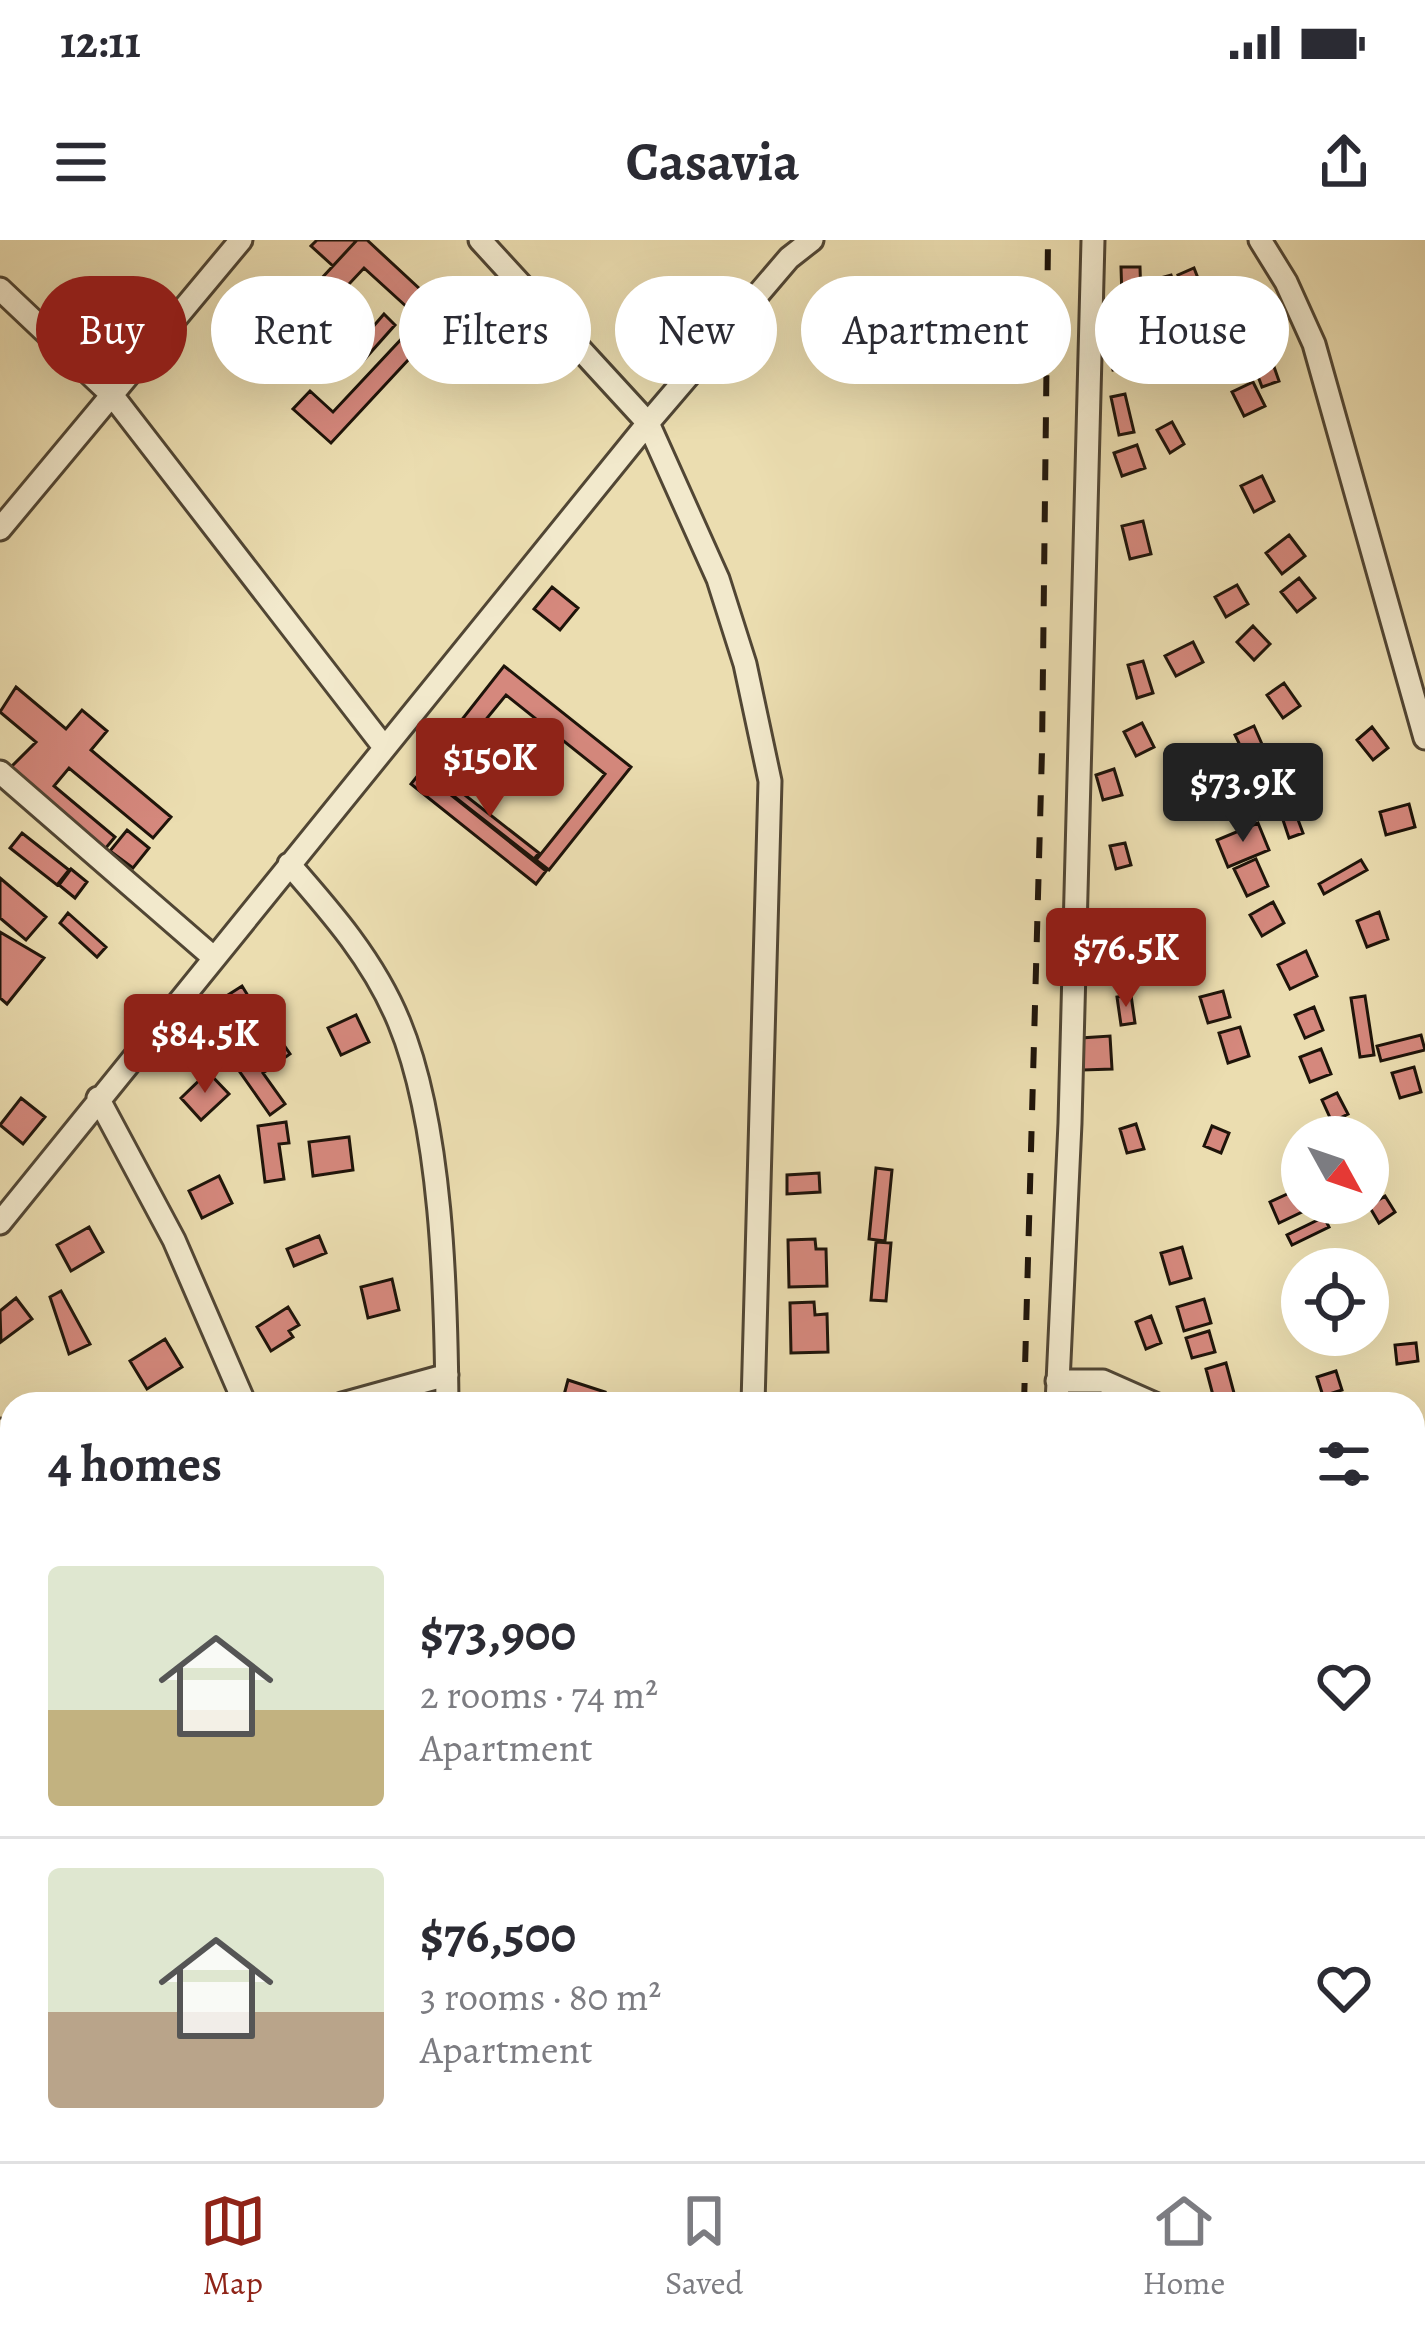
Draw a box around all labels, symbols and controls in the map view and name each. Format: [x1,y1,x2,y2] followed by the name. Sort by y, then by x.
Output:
[60,11,141,73] text: 12:11
[626,125,799,199] text: Casavia
[48,129,114,195] icon: menu
[1311,129,1377,195] icon: share
[36,276,187,384] chip: Buy
[211,276,375,384] chip: Rent
[399,276,591,384] chip: Filters
[615,276,777,384] chip: New
[801,276,1071,384] chip: Apartment
[1095,276,1289,384] chip: House
[406,718,574,820] pin: $150K
[443,730,537,783] text: $150K
[1145,743,1341,845] pin: $73.9K
[1190,755,1296,808] text: $73.9K
[1028,908,1224,1010] pin: $76.5K
[1073,920,1179,973] text: $76.5K
[107,994,303,1096] pin: $84.5K
[151,1006,259,1059] text: $84.5K
[1281,1116,1389,1224] north arrow
[1281,1116,1389,1356] map controls
[1281,1248,1389,1356] button: locate
[48,1429,222,1499] text: 4 homes
[1311,1431,1377,1497] icon: filters
[420,1598,576,1668] text: $73,900
[144,1614,288,1758] icon: home
[1311,1653,1377,1719] icon: heart
[420,1668,658,1721] text: 2 rooms · 74 m²
[420,1721,593,1774] text: Apartment
[420,1900,576,1970] text: $76,500
[144,1916,288,2060] icon: home
[1311,1955,1377,2021] icon: heart
[420,1970,661,2023] text: 3 rooms · 80 m²
[420,2023,593,2076] text: Apartment
[200,2188,266,2305] tab: Map
[665,2188,743,2305] tab: Saved
[1142,2188,1225,2305] tab: Home

